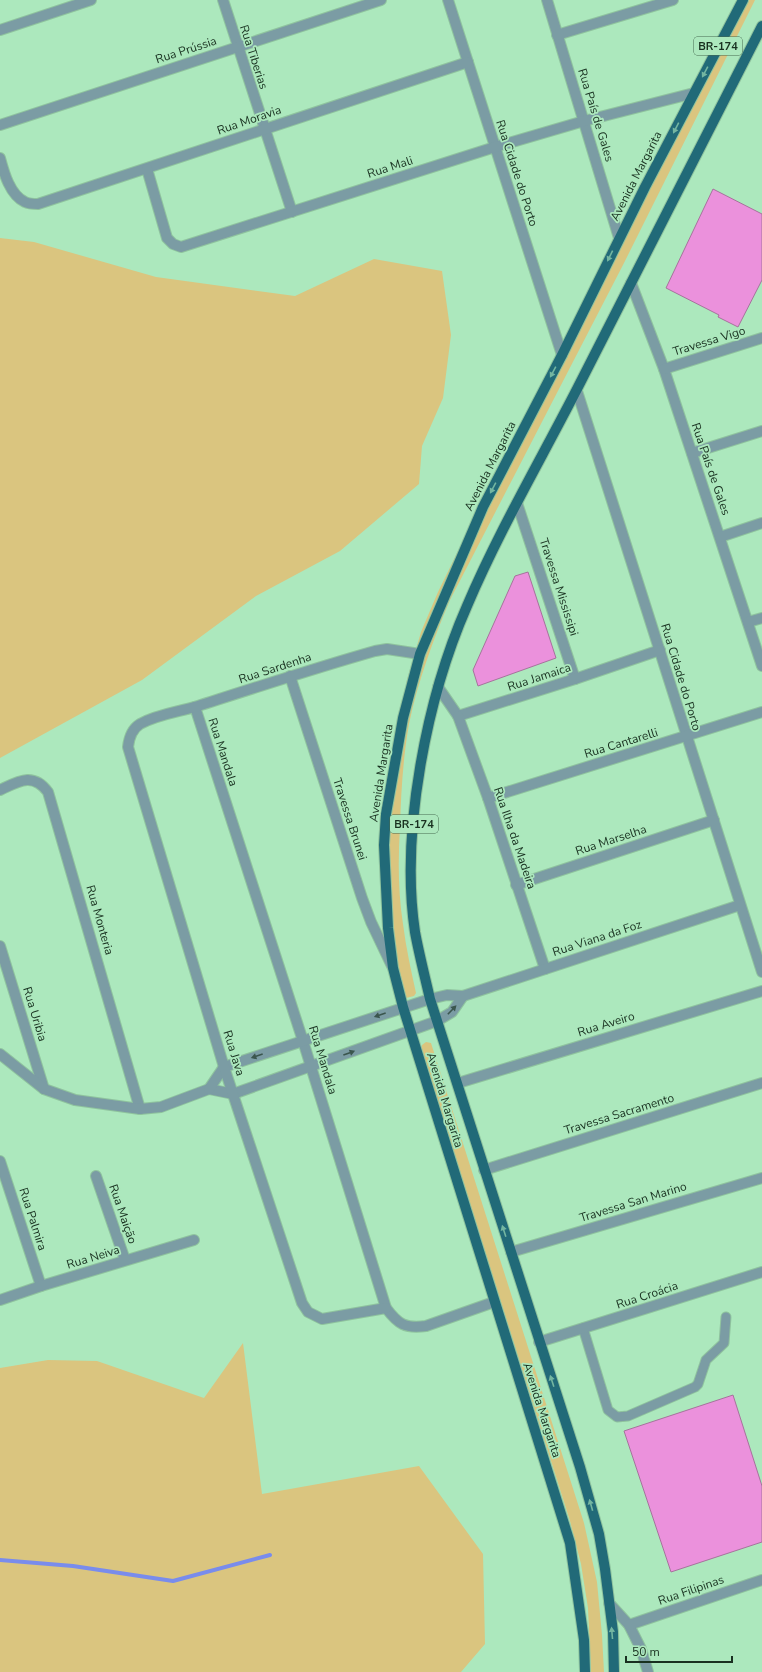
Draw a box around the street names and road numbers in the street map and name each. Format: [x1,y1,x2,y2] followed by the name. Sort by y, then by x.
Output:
[236,23,272,91] street label: Rua Tiberias
[153,33,219,67] street label: Rua Prússia
[694,37,742,55] road number: BR-174
[574,66,618,164] street label: Rua País de Gales
[215,102,283,138] street label: Rua Moravia
[492,118,542,229] street label: Rua Cidade do Porto
[606,128,666,224] street label: Avenida Margarita
[365,152,415,182] street label: Rua Mali
[671,322,748,360] street label: Travessa Vigo
[460,418,520,514] street label: Avenida Margarita
[688,421,734,518] street label: Rua País de Gales
[536,536,582,638] street label: Travessa Mississipi
[657,622,705,733] street label: Rua Cidade do Porto
[237,649,313,687] street label: Rua Sardenha
[505,659,573,695] street label: Rua Jamaica
[204,716,242,788] street label: Rua Mandala
[365,723,397,823] street label: Avenida Margarita
[582,724,660,762] street label: Rua Cantarelli
[329,776,371,862] street label: Travessa Brunei
[490,785,540,891] street label: Rua Ilha da Madeira
[390,815,438,833] road number: BR-174
[573,821,649,859] street label: Rua Marselha
[82,883,118,957] street label: Rua Monteria
[550,916,644,960] street label: Rua Viana da Foz
[19,985,51,1043] street label: Rua Uribia
[576,1008,637,1040] street label: Rua Aveiro
[305,1024,341,1096] street label: Rua Mandala
[220,1028,248,1078] street label: Rua Java
[423,1050,467,1150] street label: Avenida Margarita
[562,1090,676,1138] street label: Travessa Sacramento
[578,1178,689,1226] street label: Travessa San Marino
[105,1182,141,1246] street label: Rua Maição
[15,1186,51,1252] street label: Rua Palmira
[65,1241,121,1273] street label: Rua Neiva
[614,1277,680,1313] street label: Rua Croácia
[519,1361,565,1459] street label: Avenida Margarita
[656,1571,726,1609] street label: Rua Filipinas

